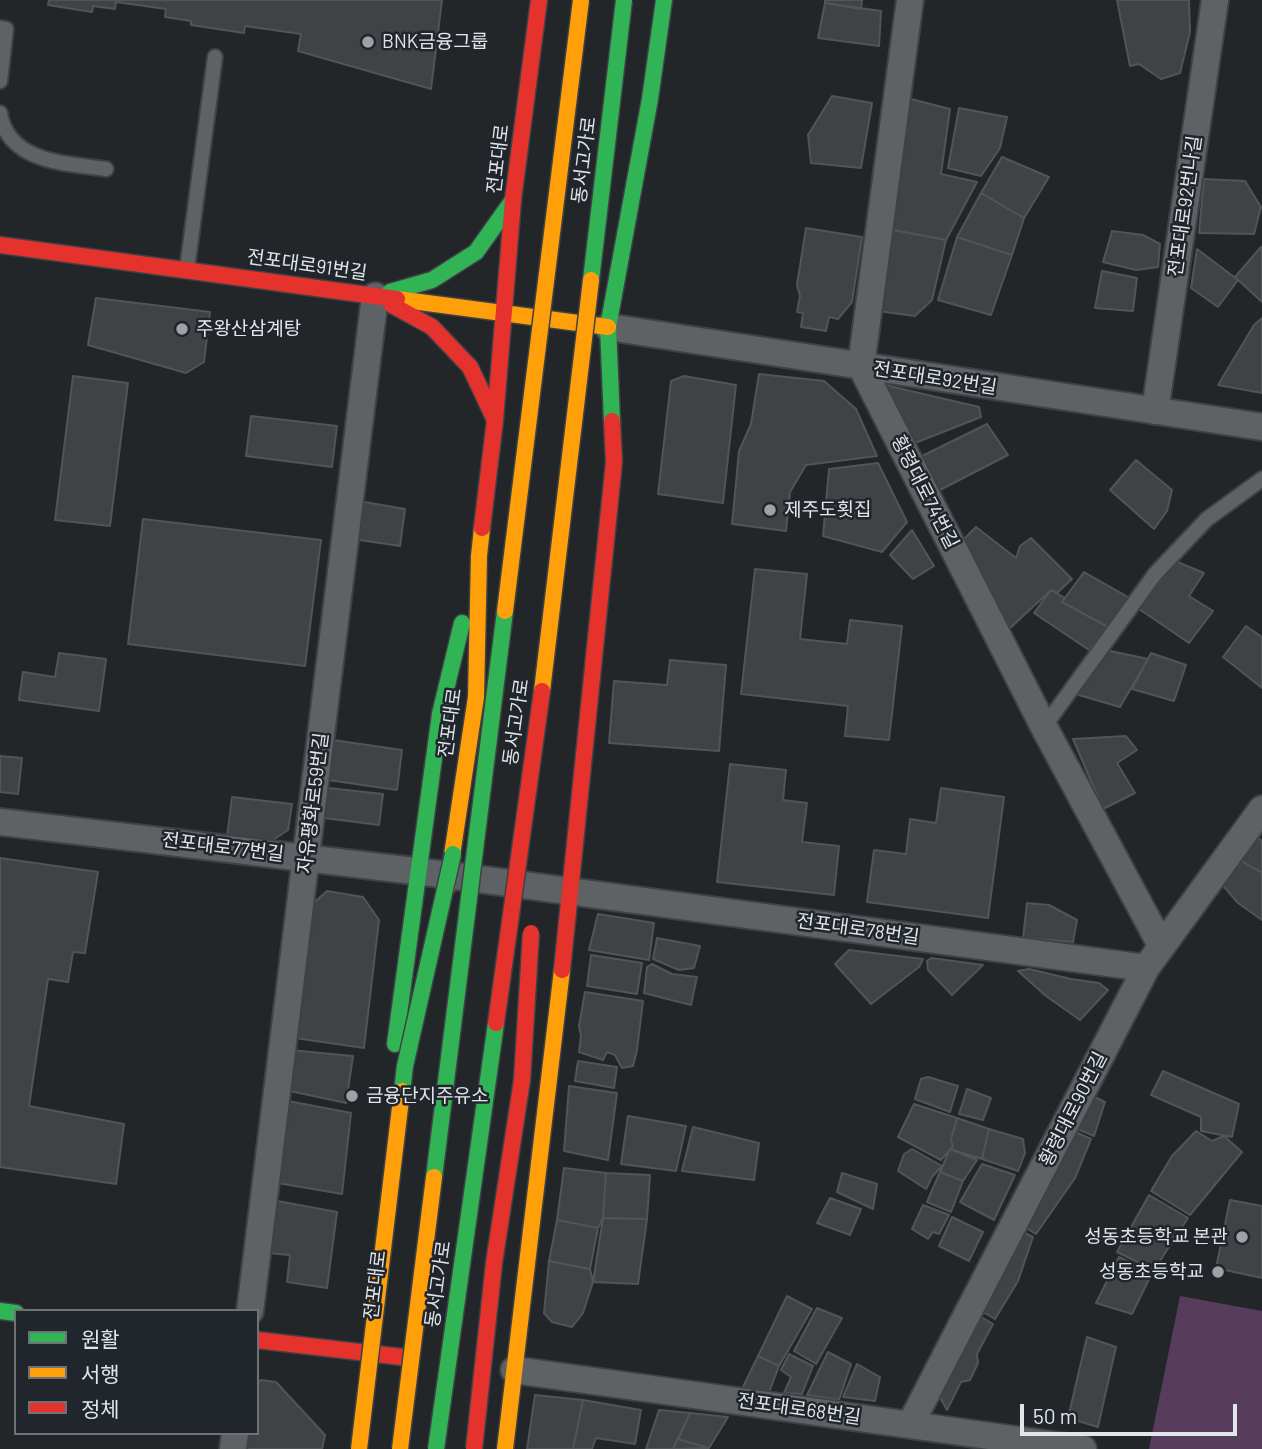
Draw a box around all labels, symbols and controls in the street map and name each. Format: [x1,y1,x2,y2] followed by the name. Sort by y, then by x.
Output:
[382,31,488,53] place label: BNK금융그룹
[360,34,376,50] marker: BNK금융그룹
[567,115,601,205] street label: 동서고가로
[482,123,514,195] street label: 전포대로
[1164,134,1206,278] street label: 전포대로92번나길
[245,245,369,285] street label: 전포대로91번길
[196,318,301,340] place label: 주왕산삼계탕
[174,321,190,337] marker: 주왕산삼계탕
[872,357,998,399] street label: 전포대로92번길
[887,431,963,553] street label: 황령대로74번길
[784,499,871,521] place label: 제주도횟집
[762,502,778,518] marker: 제주도횟집
[499,677,533,767] street label: 동서고가로
[434,687,466,759] street label: 전포대로
[293,731,333,875] street label: 자유평화로59번길
[161,828,285,866] street label: 전포대로77번길
[795,909,921,949] street label: 전포대로78번길
[1034,1048,1112,1170] street label: 황령대로90번길
[366,1085,488,1107] place label: 금융단지주유소
[344,1088,360,1104] marker: 금융단지주유소
[1084,1226,1228,1248] place label: 성동초등학교 본관
[1234,1229,1250,1245] marker: 성동초등학교 본관
[421,1239,455,1329] street label: 동서고가로
[359,1249,391,1321] street label: 전포대로
[1099,1261,1204,1283] place label: 성동초등학교
[1210,1264,1226,1280] marker: 성동초등학교
[14,1309,259,1435] legend
[81,1326,120,1351] text: 원활
[81,1361,120,1386] text: 서행
[736,1389,862,1429] street label: 전포대로68번길
[1024,1390,1241,1434] scale bar
[81,1396,120,1421] text: 정체
[1033,1403,1077,1428] text: 50 m

